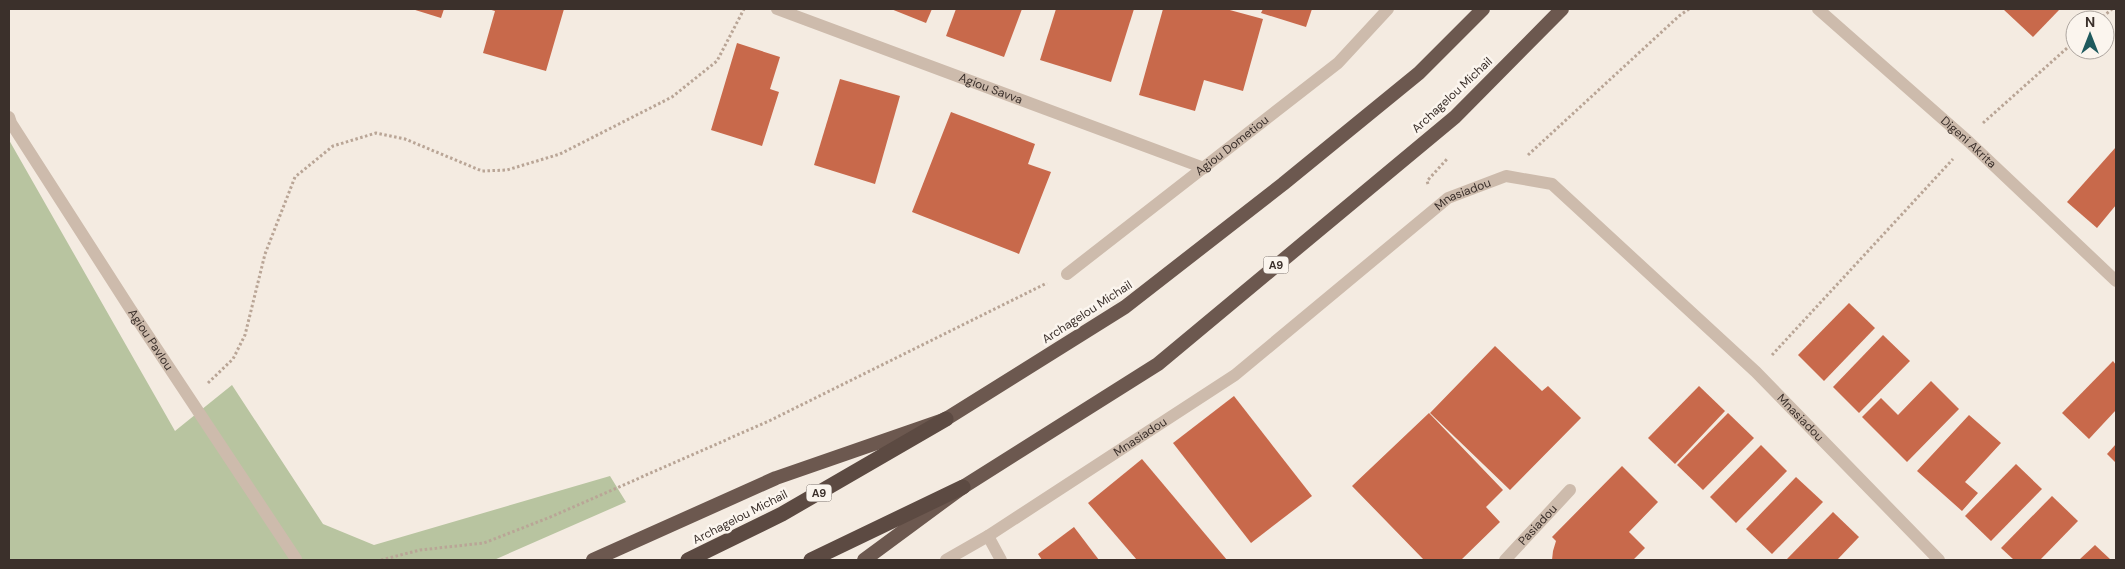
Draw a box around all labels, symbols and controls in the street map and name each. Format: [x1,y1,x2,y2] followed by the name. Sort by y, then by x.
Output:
[2065,10,2115,60] north arrow
[2085,13,2095,31] text: N
[1408,54,1496,136] street label: Archagelou Michail
[957,69,1025,108] street label: Agiou Savva
[1192,112,1272,179] street label: Agiou Dometiou
[1937,113,2000,172] street label: Digeni Akrita
[1431,174,1493,214] street label: Mnasiadou
[1264,256,1288,274] road number: A9
[1039,277,1135,347] street label: Archagelou Michail
[124,306,177,374] street label: Agiou Pavlou
[1774,390,1827,445] street label: Mnasiadou
[1110,414,1170,460] street label: Mnasiadou
[806,484,832,502] road number: A9
[690,486,790,548] street label: Archagelou Michail
[1515,501,1561,549] street label: Pasiadou

